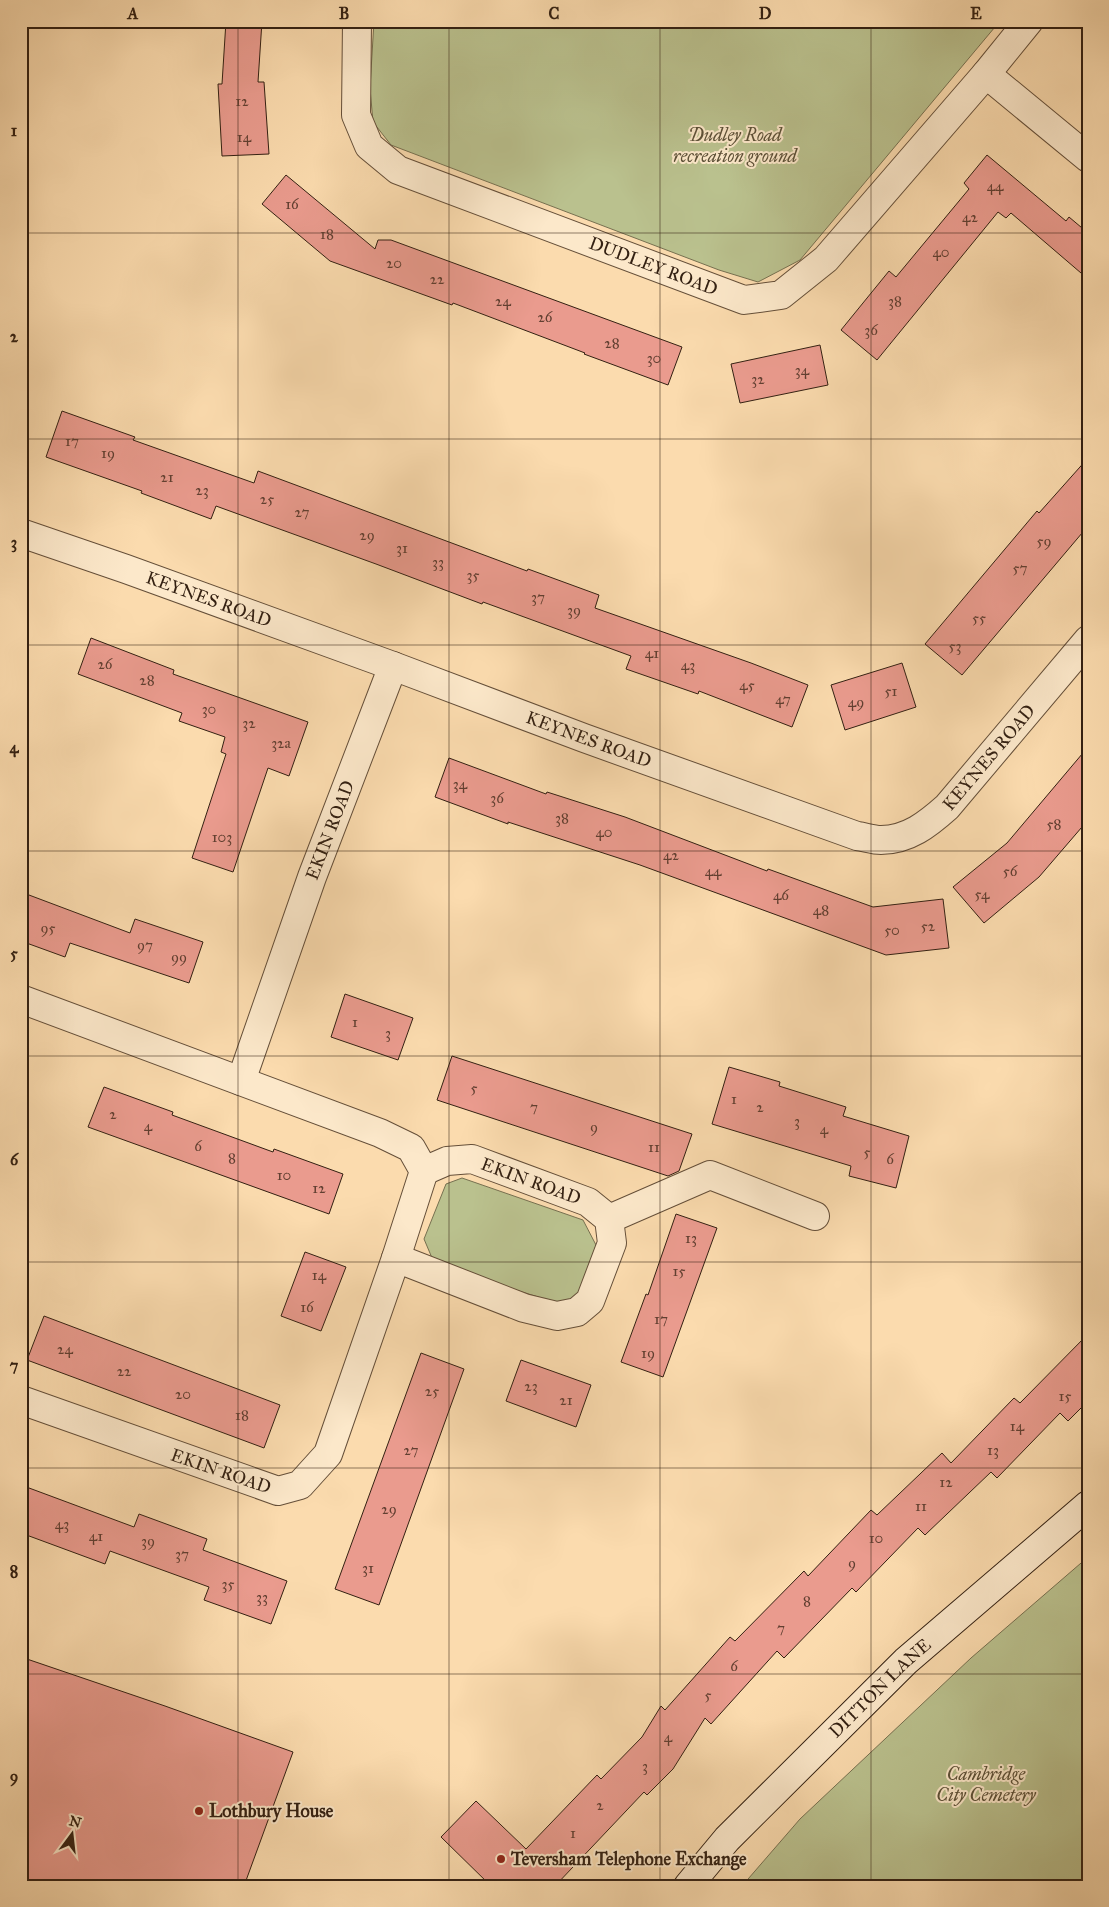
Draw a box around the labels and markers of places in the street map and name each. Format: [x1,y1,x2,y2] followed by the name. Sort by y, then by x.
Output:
[209,1800,334,1823] place label: Lothbury House
[193,1805,205,1817] marker: Lothbury House
[510,1848,747,1871] place label: Teversham Telephone Exchange
[495,1853,507,1865] marker: Teversham Telephone Exchange

